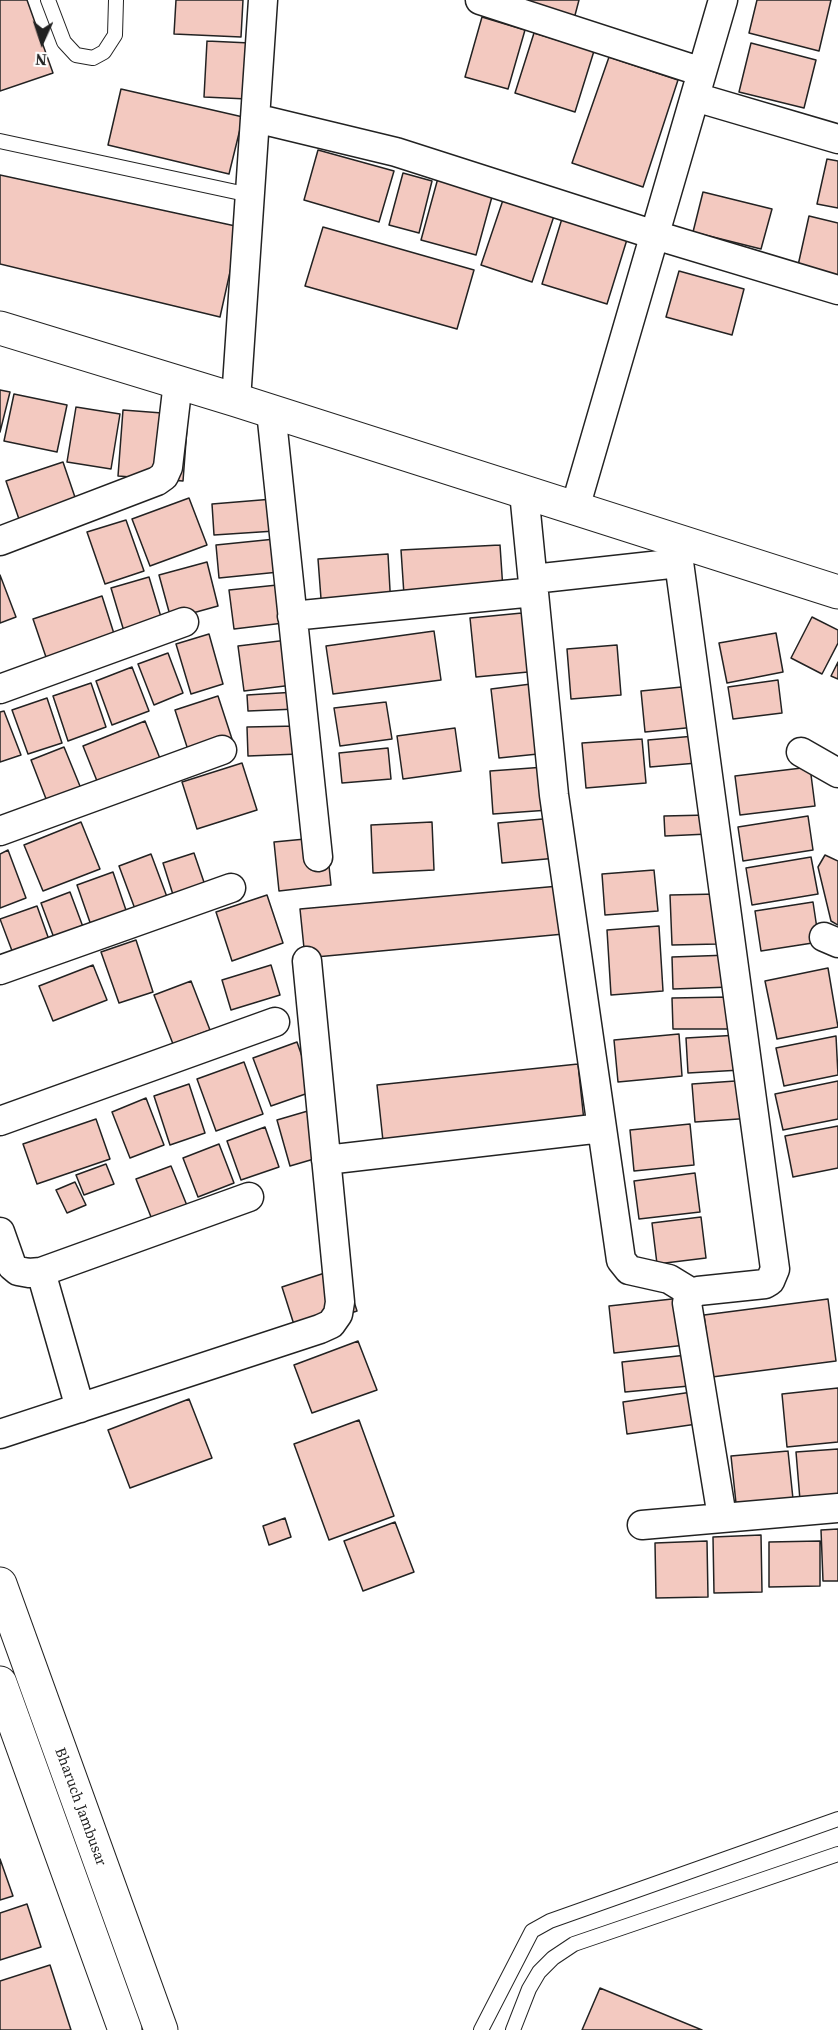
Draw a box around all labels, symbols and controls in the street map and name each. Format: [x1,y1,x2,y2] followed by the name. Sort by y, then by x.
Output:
[12,12,72,72] north arrow
[35,49,47,71] text: N
[50,1745,110,1869] street label: Bharuch Jambusar

